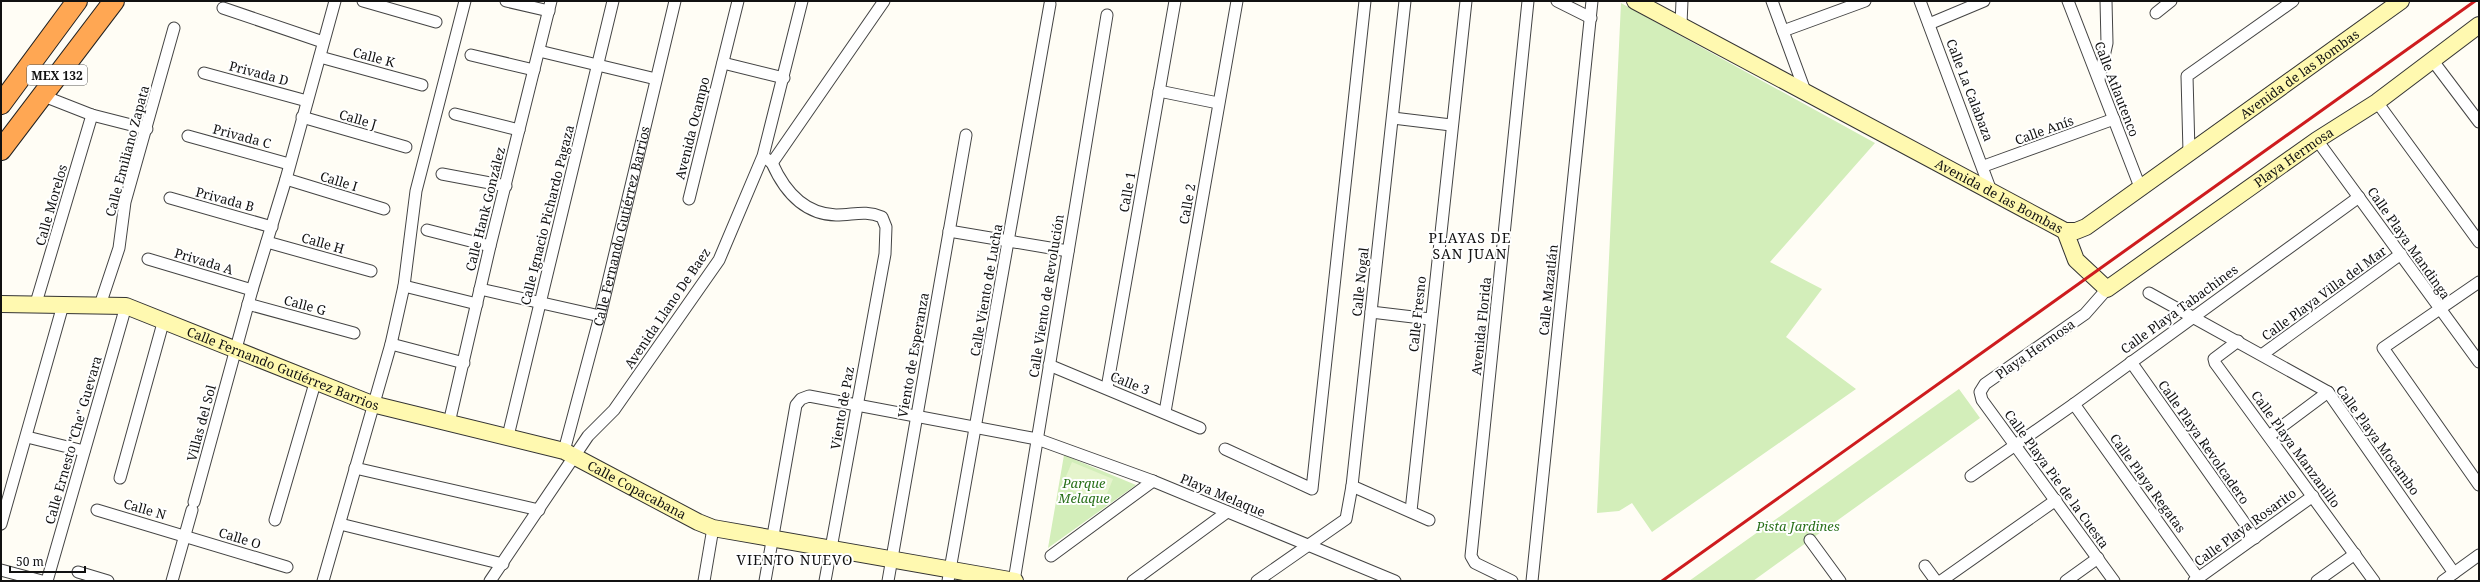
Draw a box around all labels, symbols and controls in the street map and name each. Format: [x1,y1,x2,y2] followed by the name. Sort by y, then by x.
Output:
[2236,25,2363,123] street label: Avenida de las Bombas
[1942,36,1998,144] street label: Calle La Calabaza
[2091,39,2143,139] street label: Calle Atlautenco
[351,43,398,71] street label: Calle K
[227,56,291,90] street label: Privada D
[27,65,87,85] road number: MEX 132
[671,75,713,181] street label: Avenida Ocampo
[101,83,153,219] street label: Calle Emiliano Zapata
[337,105,379,133] street label: Calle J
[2012,111,2076,149] street label: Calle Anís
[211,120,273,152] street label: Privada C
[516,123,578,307] street label: Calle Ignacio Pichardo Pagaza
[2250,123,2337,191] street label: Playa Hermosa
[589,124,654,328] street label: Calle Fernando Gutiérrez Barrios
[461,145,509,273] street label: Calle Hank González
[1932,154,2066,237] street label: Avenida de las Bombas
[31,162,71,248] street label: Calle Morelos
[318,167,360,195] street label: Calle I
[1115,170,1139,214] street label: Calle 1
[1175,182,1199,226] street label: Calle 2
[194,183,256,215] street label: Privada B
[2363,183,2455,303] street label: Calle Playa Mandinga
[1024,213,1068,379] street label: Calle Viento de Revolución
[965,222,1007,358] street label: Calle Viento de Lucha
[299,228,347,258] street label: Calle H
[1429,228,1511,263] district label: PLAYAS DE SAN JUAN
[2258,242,2390,344] street label: Calle Playa Villa del Mar
[1534,243,1562,336] street label: Calle Mazatlán
[172,244,237,279] street label: Privada A
[620,244,714,372] street label: Avenida Llano De Baez
[1347,247,1373,317] street label: Calle Nogal
[2117,260,2241,358] street label: Calle Playa Tabachines
[1404,275,1430,353] street label: Calle Fresno
[1467,276,1495,376] street label: Avenida Florida
[282,291,329,319] street label: Calle G
[893,291,933,419] street label: Viento de Esperanza
[1992,315,2078,383] street label: Playa Hermosa
[184,322,381,414] street label: Calle Fernando Gutiérrez Barrios
[40,354,106,526] street label: Calle Ernesto "Che" Guevara
[826,365,858,451] street label: Viento de Paz
[1108,367,1152,399] street label: Calle 3
[2154,376,2254,508] street label: Calle Playa Revolcadero
[2332,381,2424,499] street label: Calle Playa Mocambo
[182,383,220,463] street label: Villas del Sol
[2247,387,2345,511] street label: Calle Playa Manzanillo
[2001,406,2113,552] street label: Calle Playa Pie de la Cuesta
[2106,430,2190,536] street label: Calle Playa Regatas
[584,456,689,523] street label: Calle Copacabana
[1178,469,1268,521] street label: Playa Melaque
[1057,474,1110,507] park label: Parque Melaque
[2190,484,2300,570] street label: Calle Playa Rosarito
[122,494,169,524] street label: Calle N
[1755,517,1840,535] park label: Pista Jardines
[217,523,263,553] street label: Calle O
[10,548,85,574] scale bar
[736,550,854,569] district label: VIENTO NUEVO
[16,553,44,570] text: 50 m

